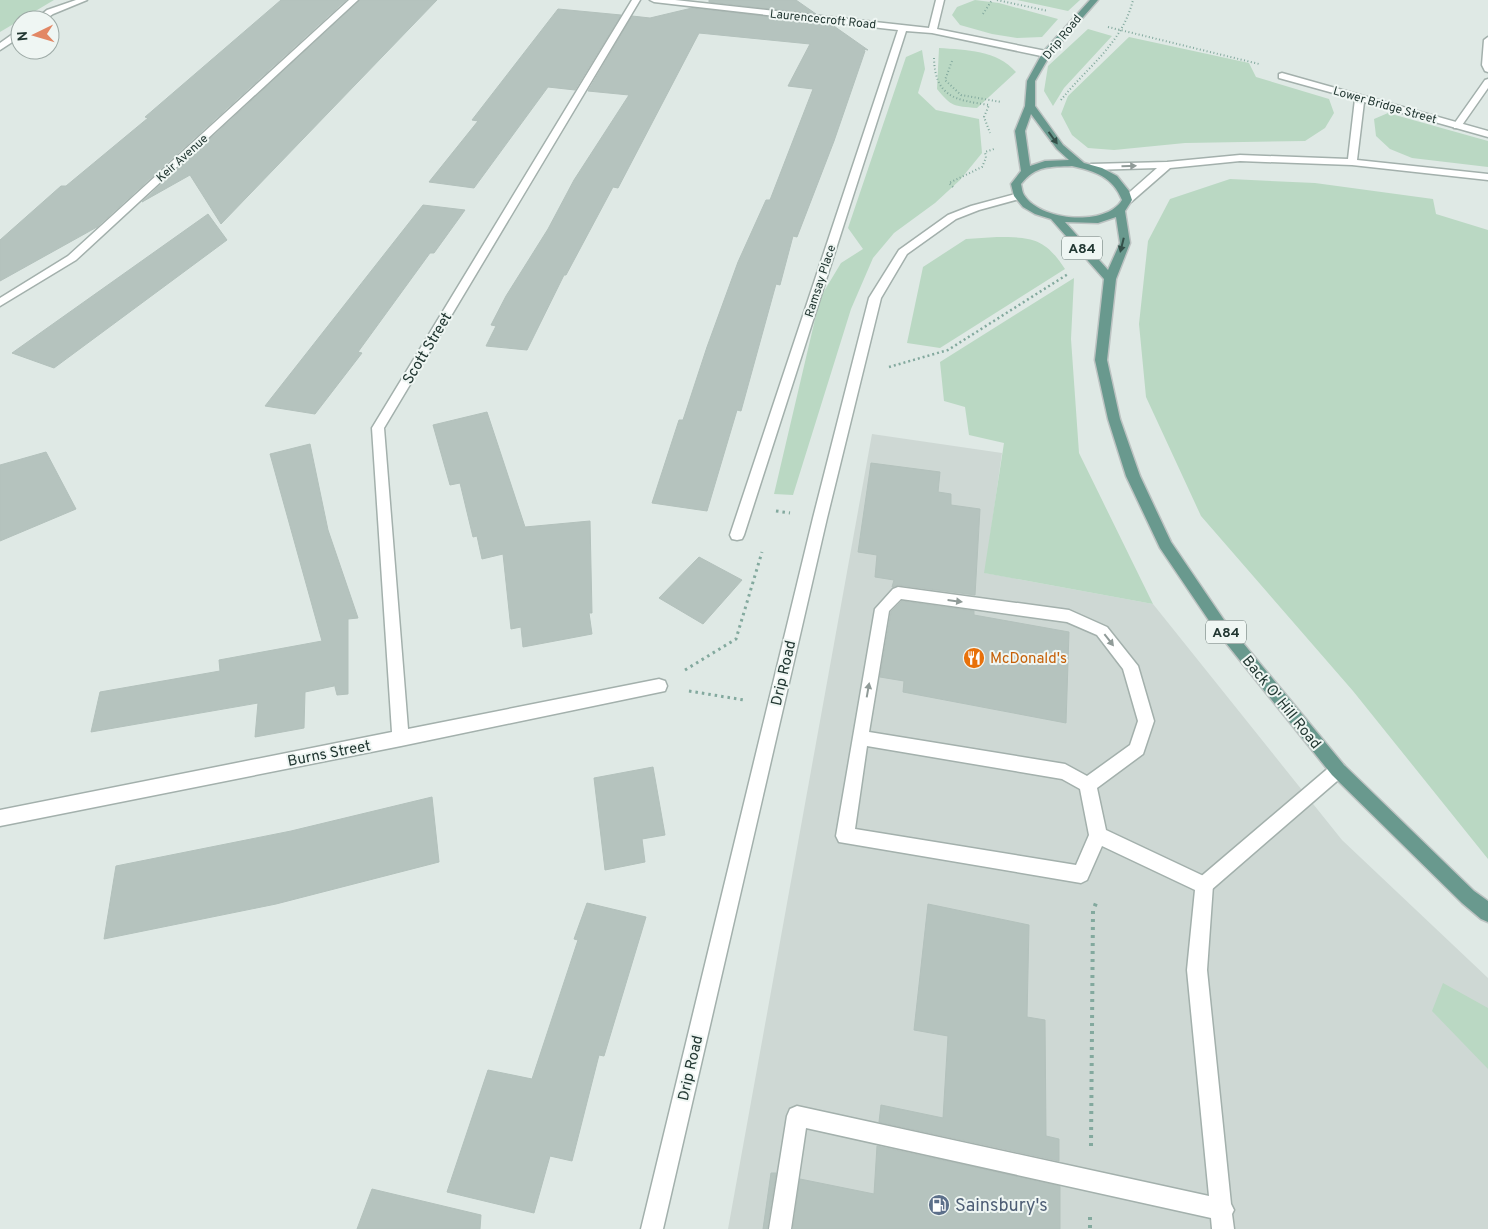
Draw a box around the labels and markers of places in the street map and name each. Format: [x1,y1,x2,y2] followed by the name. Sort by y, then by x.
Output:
[962,646,986,670] restaurant icon: McDonald's
[990,650,1067,669] place label: McDonald's
[927,1193,951,1217] fuel station icon: Sainsbury's
[955,1195,1048,1218] place label: Sainsbury's

